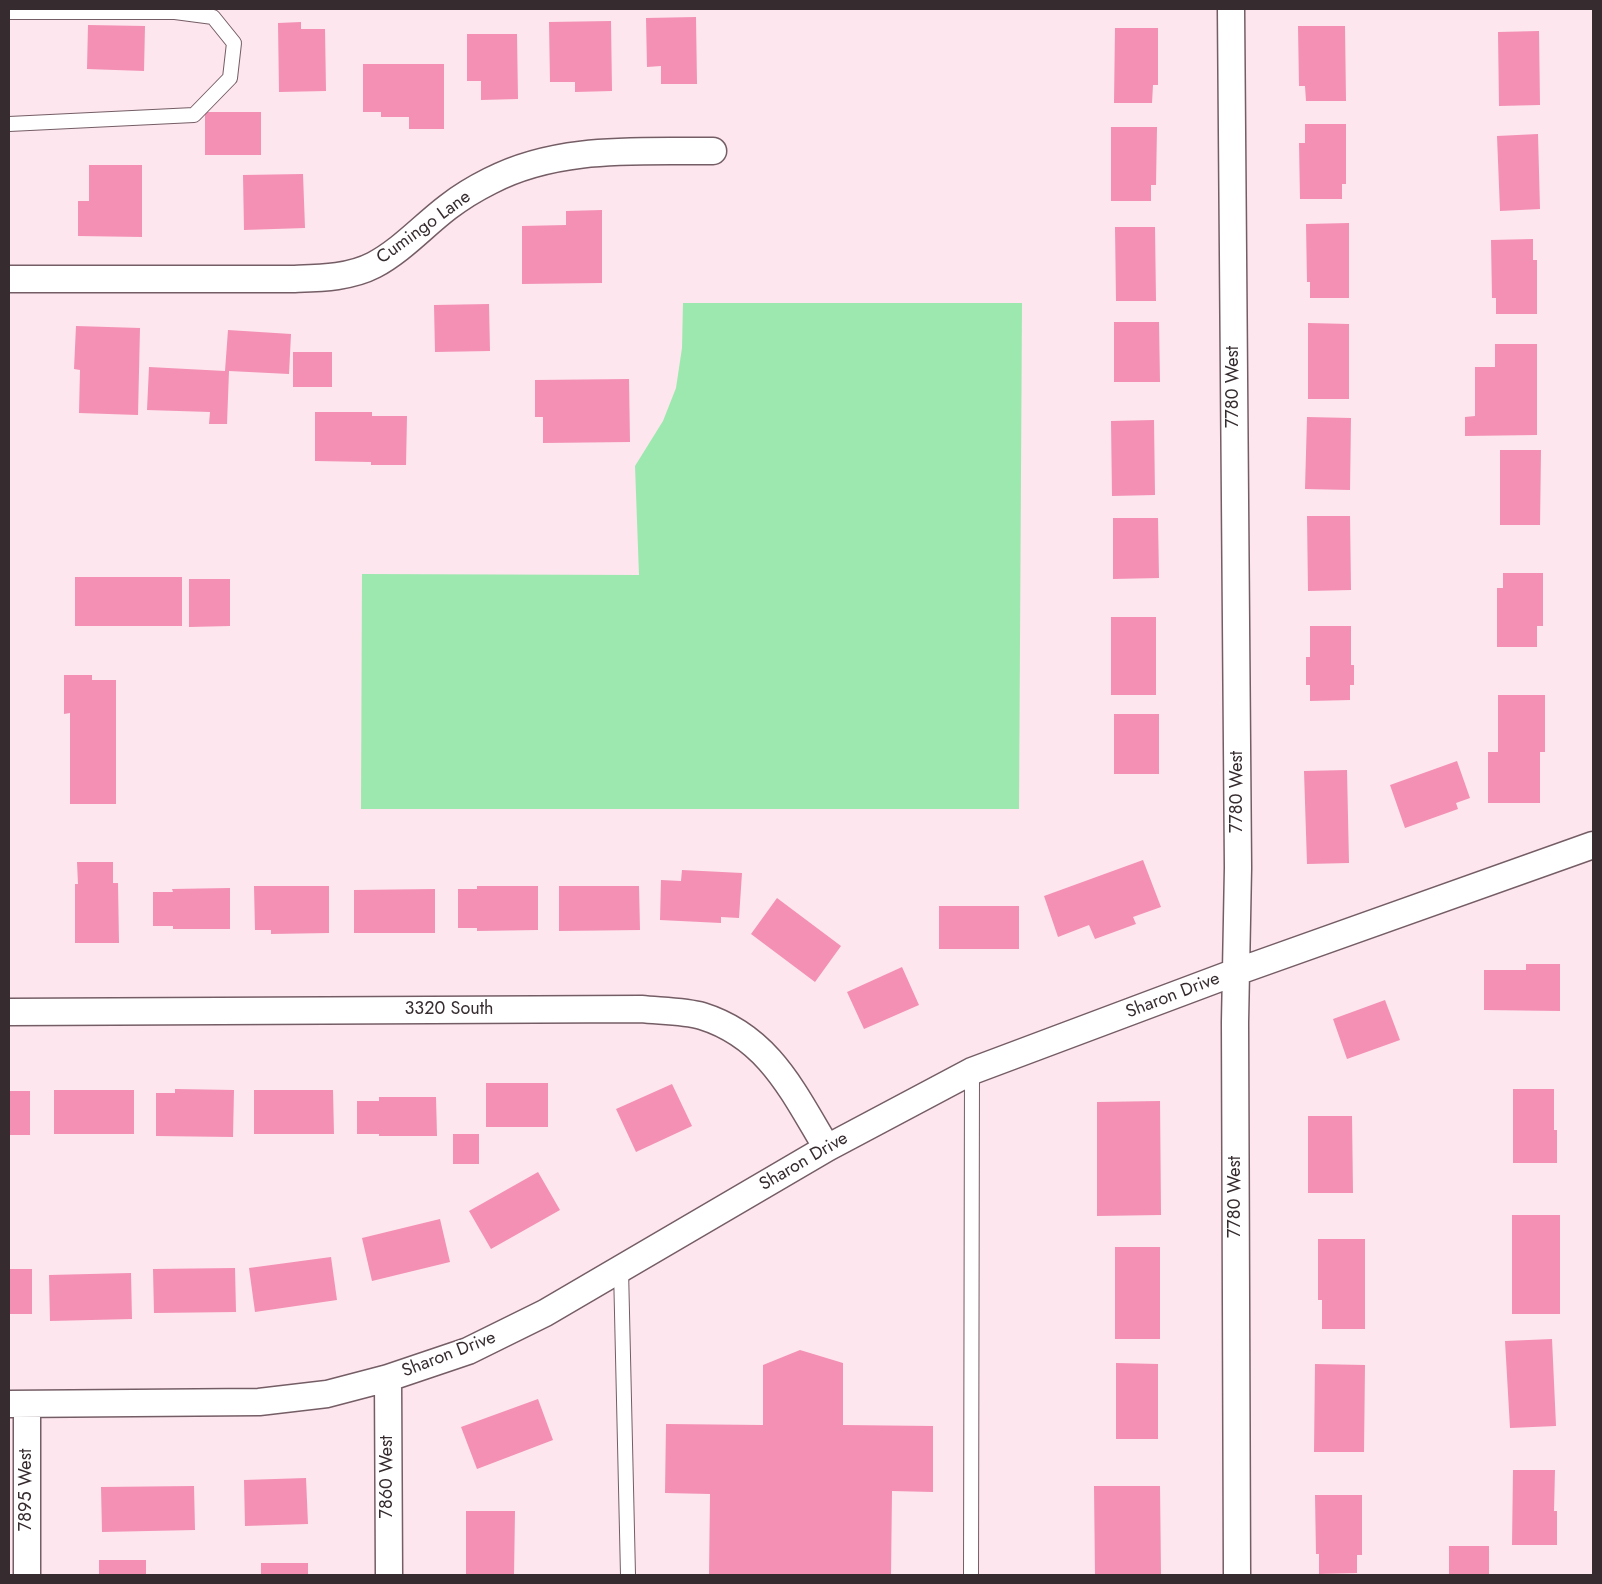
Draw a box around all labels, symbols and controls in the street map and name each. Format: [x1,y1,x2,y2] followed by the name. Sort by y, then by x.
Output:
[373,187,475,269] street label: Cumingo Lane
[1223,346,1245,428] street label: 7780 West
[1227,751,1249,833] street label: 7780 West
[1123,968,1223,1024] street label: Sharon Drive
[404,999,494,1021] street label: 3320 South
[756,1128,852,1196] street label: Sharon Drive
[1225,1156,1247,1238] street label: 7780 West
[399,1327,499,1383] street label: Sharon Drive
[377,1435,399,1519] street label: 7860 West
[16,1449,38,1531] street label: 7895 West

